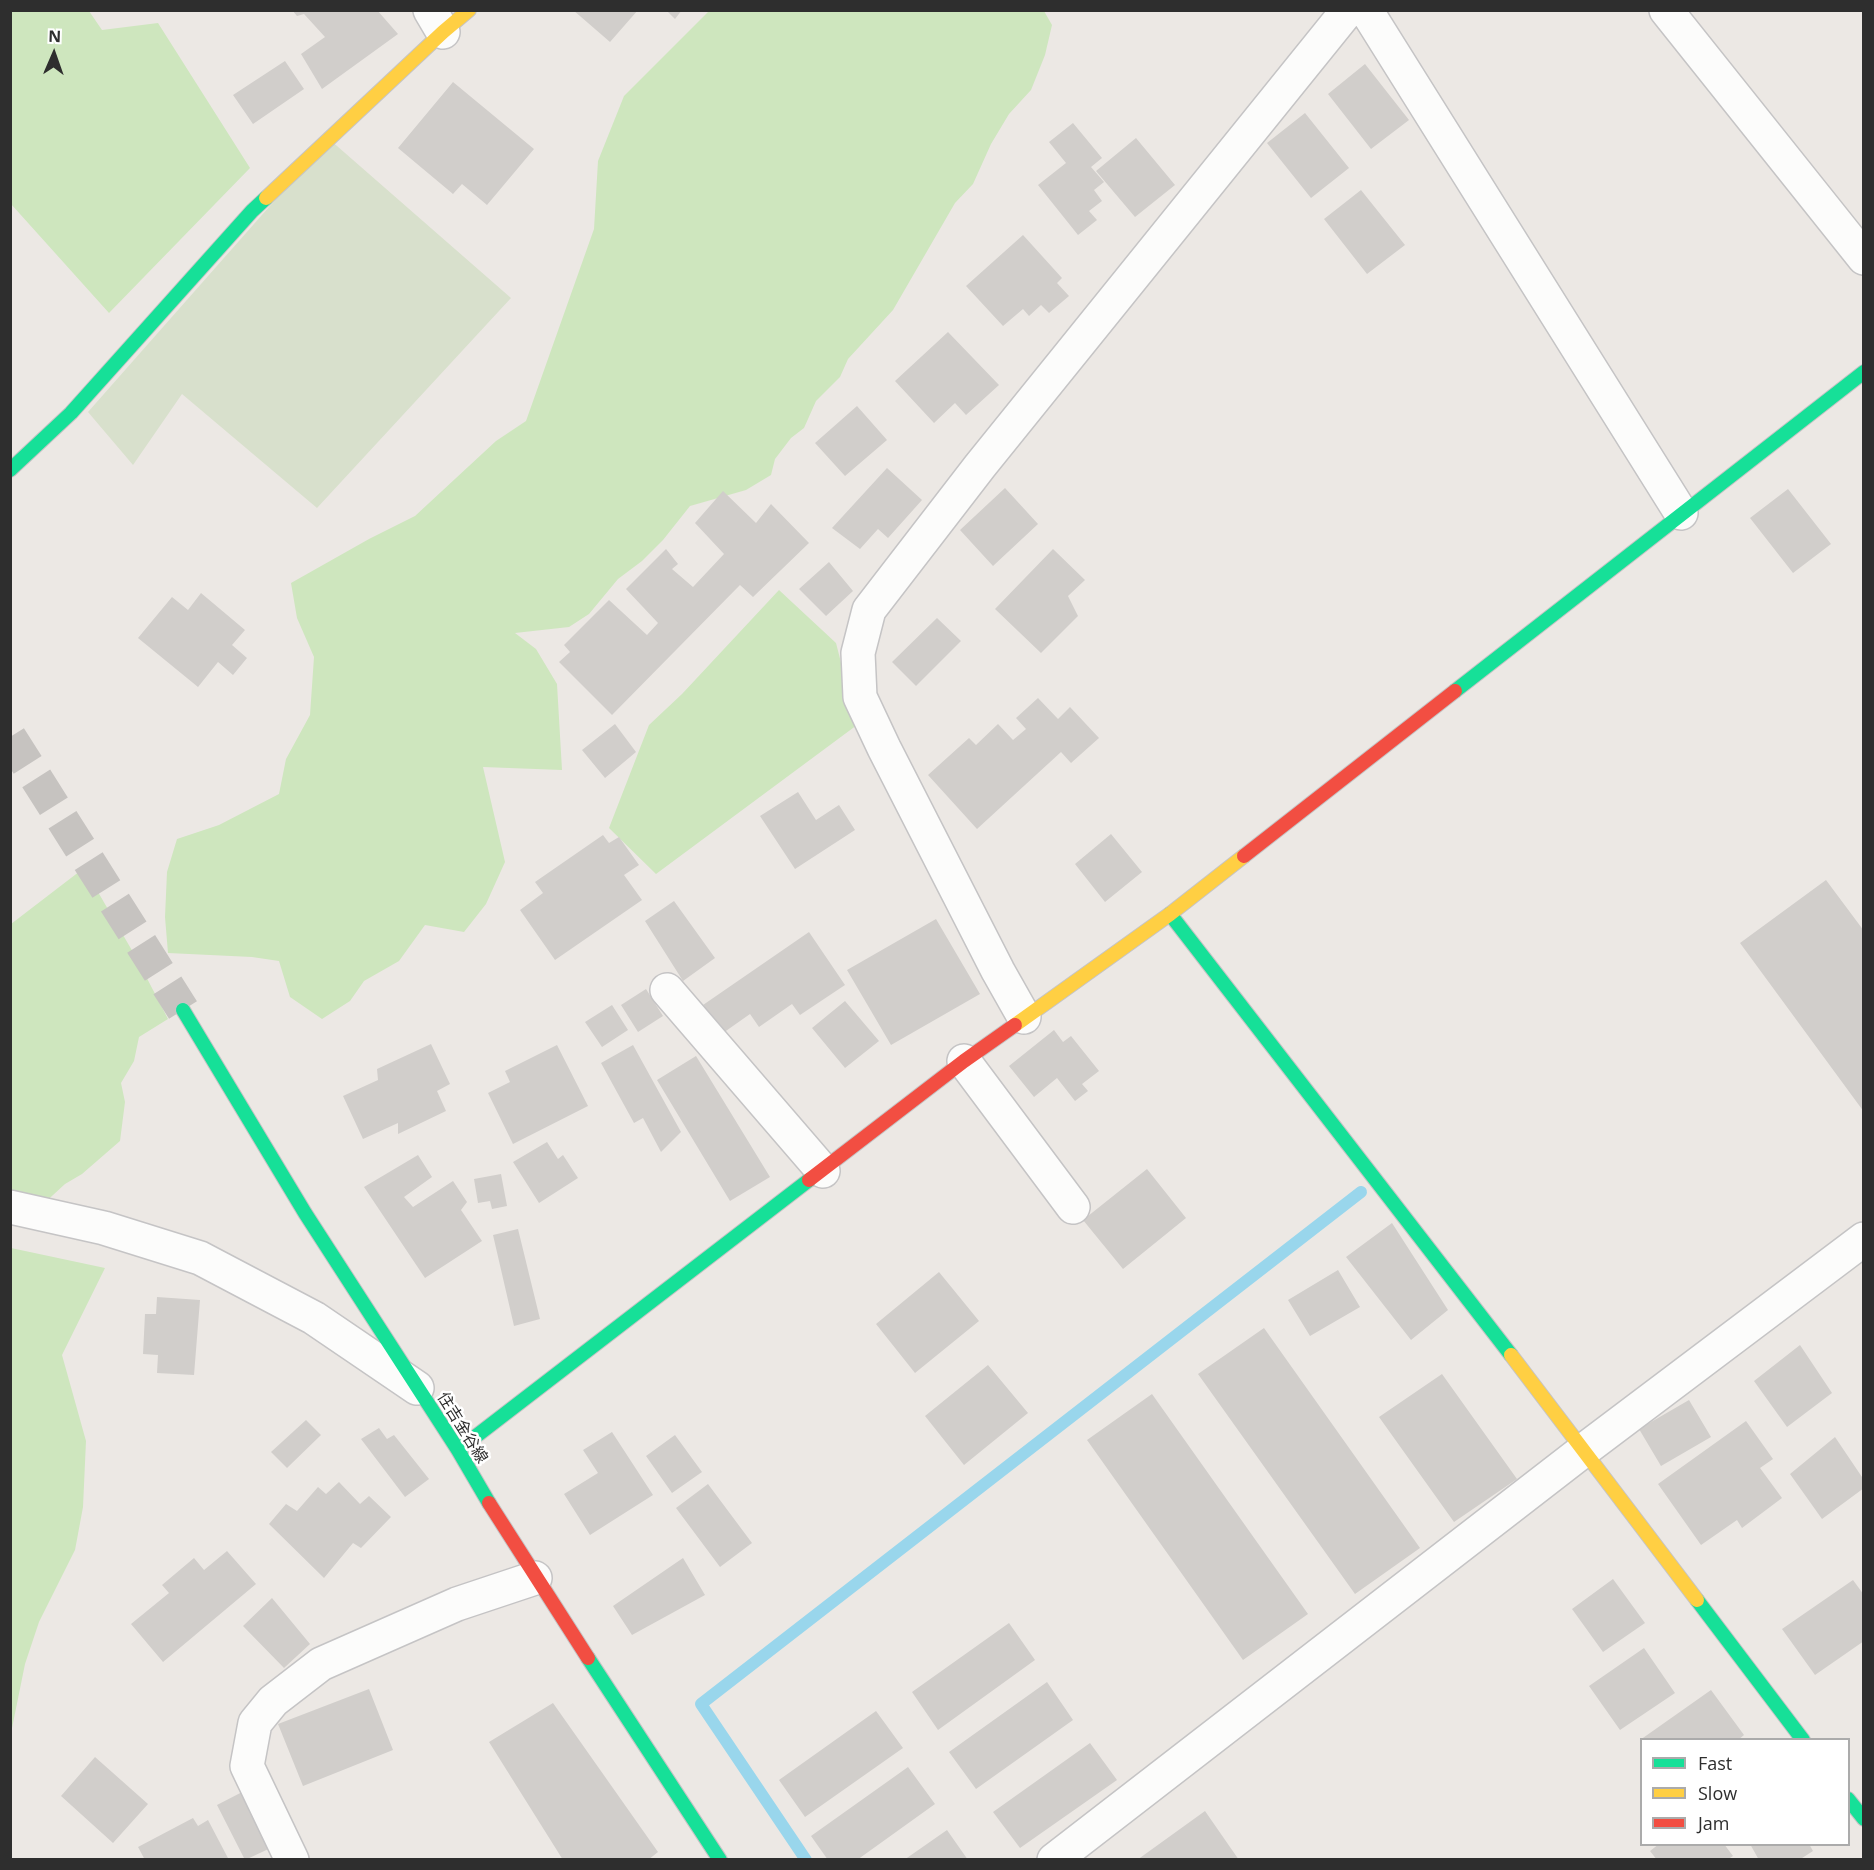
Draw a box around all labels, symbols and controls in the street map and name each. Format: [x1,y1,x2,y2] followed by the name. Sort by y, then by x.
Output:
[24,24,84,84] north arrow
[48,25,62,47] text: N
[433,1389,491,1467] street label: 住吉金谷線
[1640,1738,1850,1846] legend
[1698,1751,1732,1775] text: Fast
[1698,1781,1737,1805] text: Slow
[1698,1811,1730,1835] text: Jam

